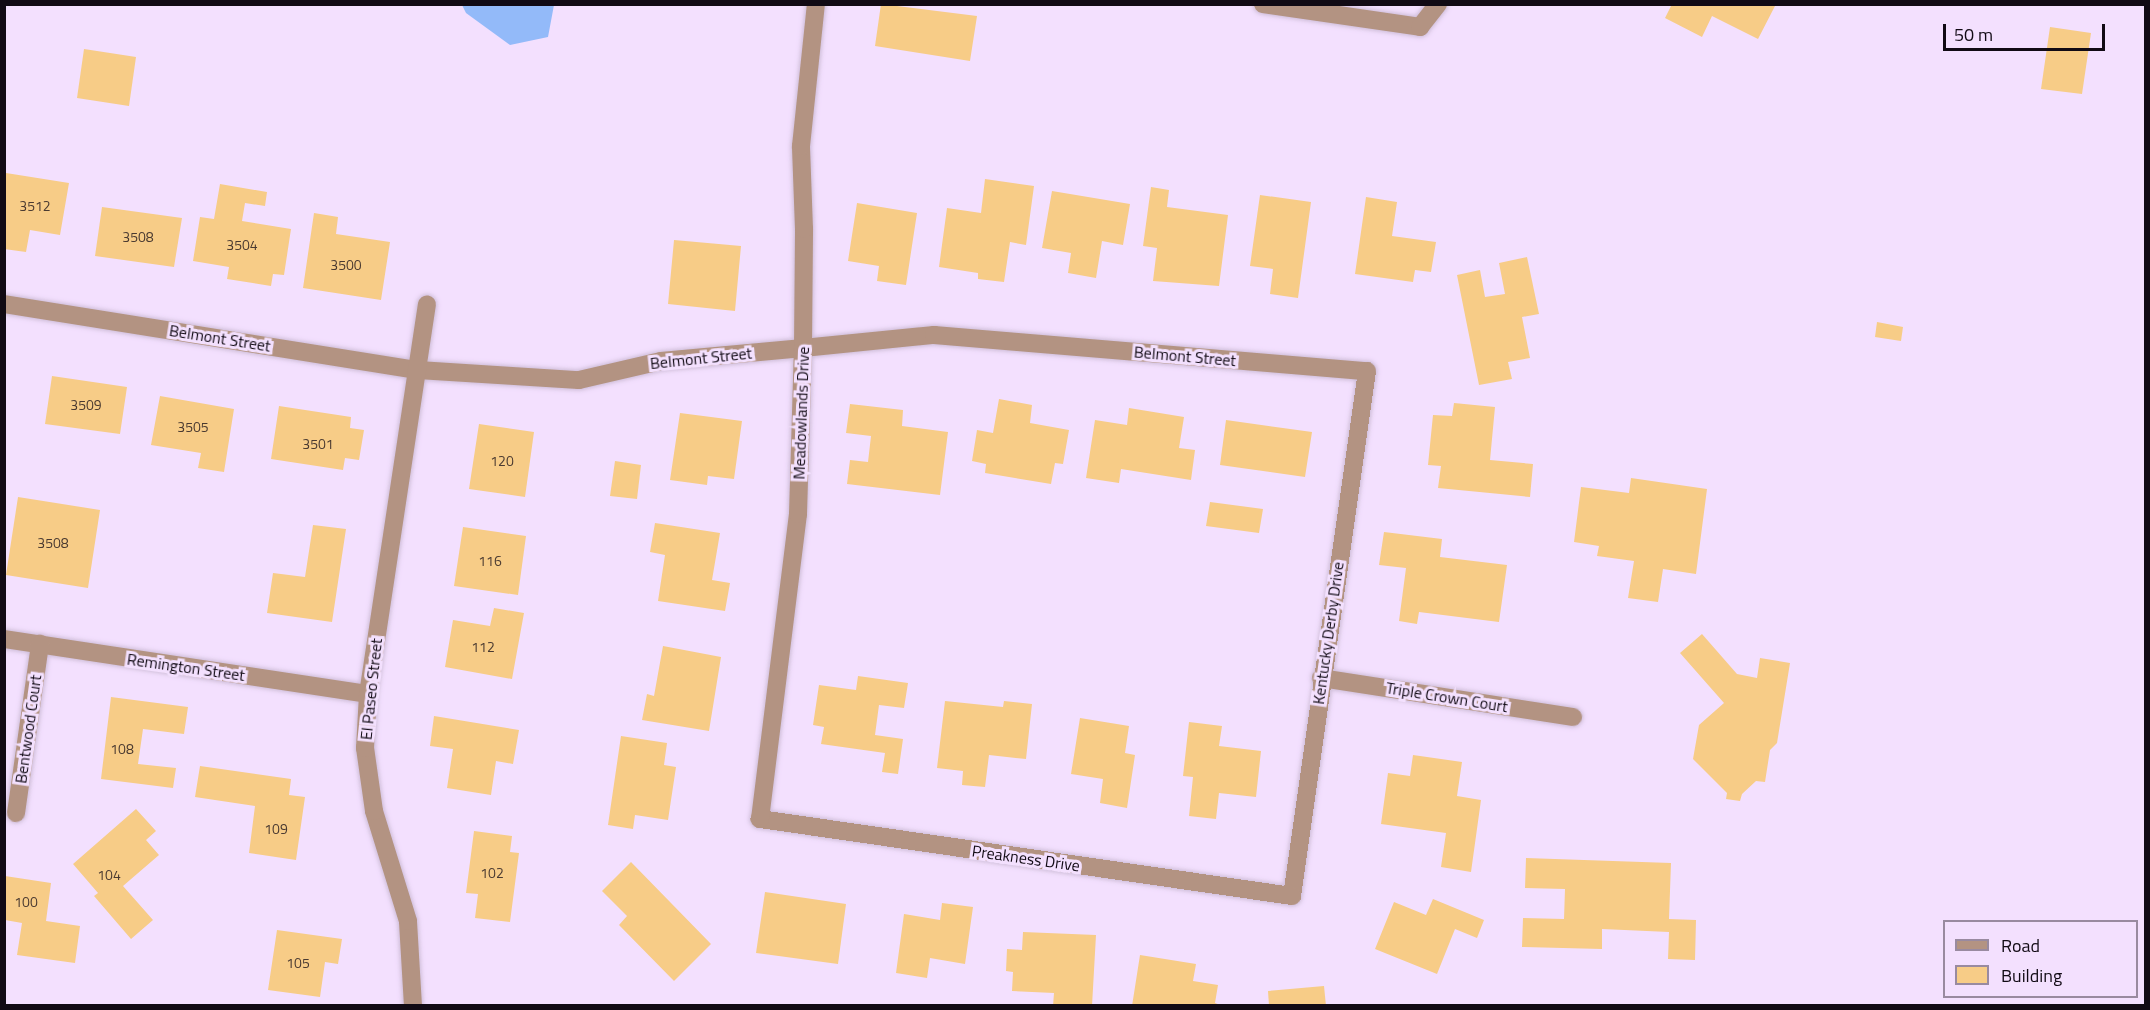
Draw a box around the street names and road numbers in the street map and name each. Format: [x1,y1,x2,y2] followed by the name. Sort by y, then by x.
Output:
[168,321,272,355] street label: Belmont Street
[1133,342,1237,370] street label: Belmont Street
[649,343,753,373] street label: Belmont Street
[789,346,813,480] street label: Meadowlands Drive
[1308,560,1348,706] street label: Kentucky Derby Drive
[356,637,386,741] street label: El Paseo Street
[126,649,246,685] street label: Remington Street
[11,673,45,785] street label: Bentwood Court
[1385,678,1509,716] street label: Triple Crown Court
[971,841,1081,875] street label: Preakness Drive

